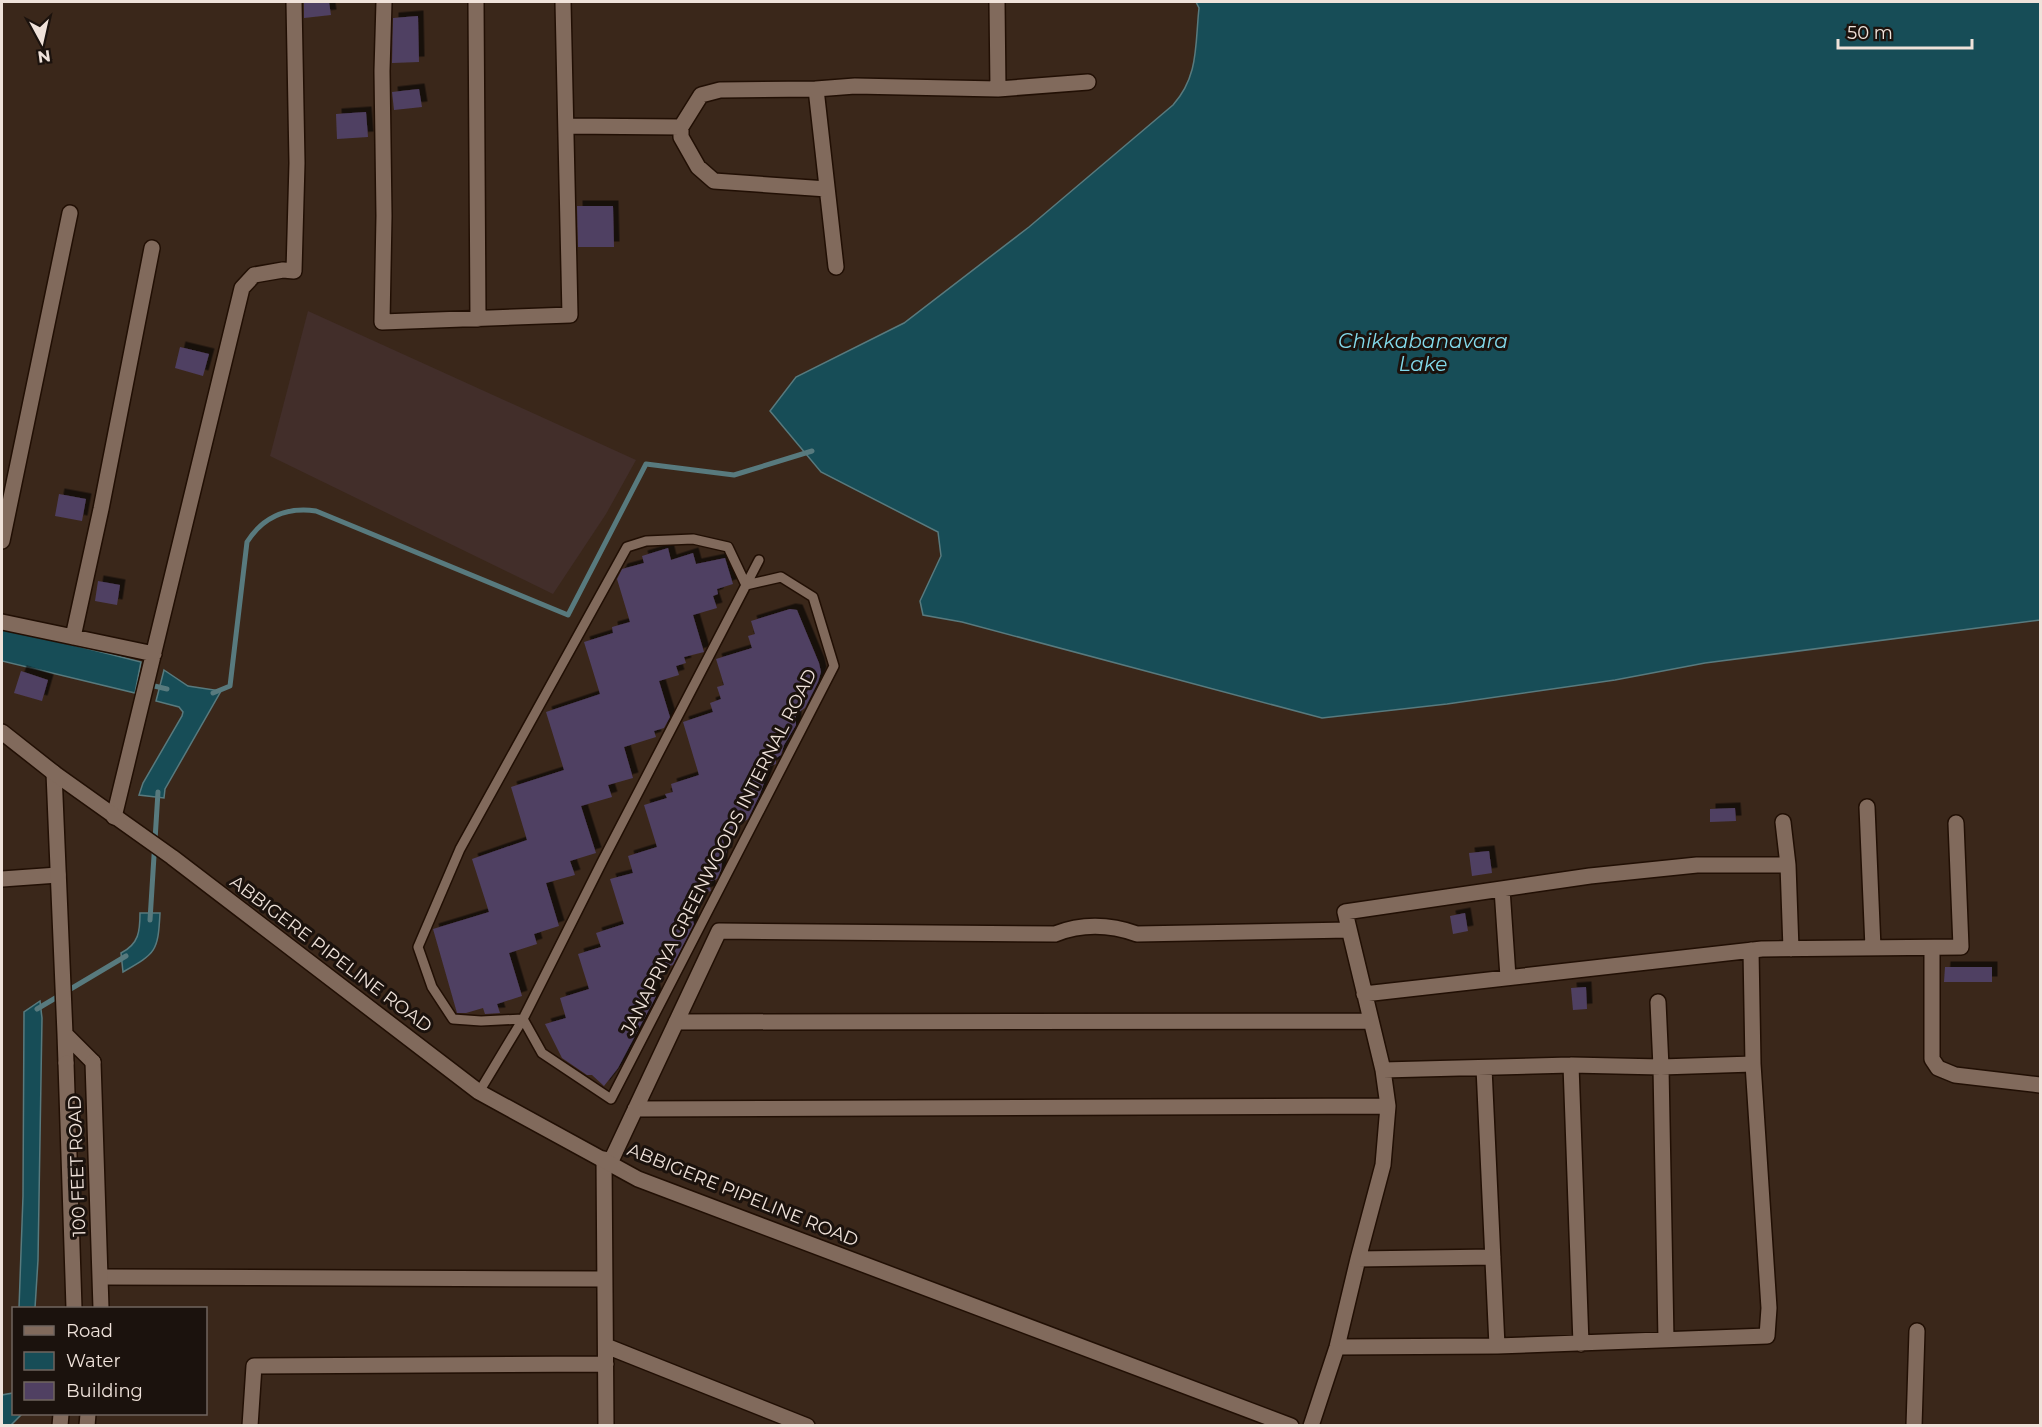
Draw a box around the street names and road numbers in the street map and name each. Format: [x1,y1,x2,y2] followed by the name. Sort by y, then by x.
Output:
[616,665,821,1040] street label: JANAPRIYA GREENWOODS INTERNAL ROAD
[226,871,436,1037] street label: ABBIGERE PIPELINE ROAD
[64,1095,90,1237] street label: 100 FEET ROAD
[624,1138,862,1252] street label: ABBIGERE PIPELINE ROAD

